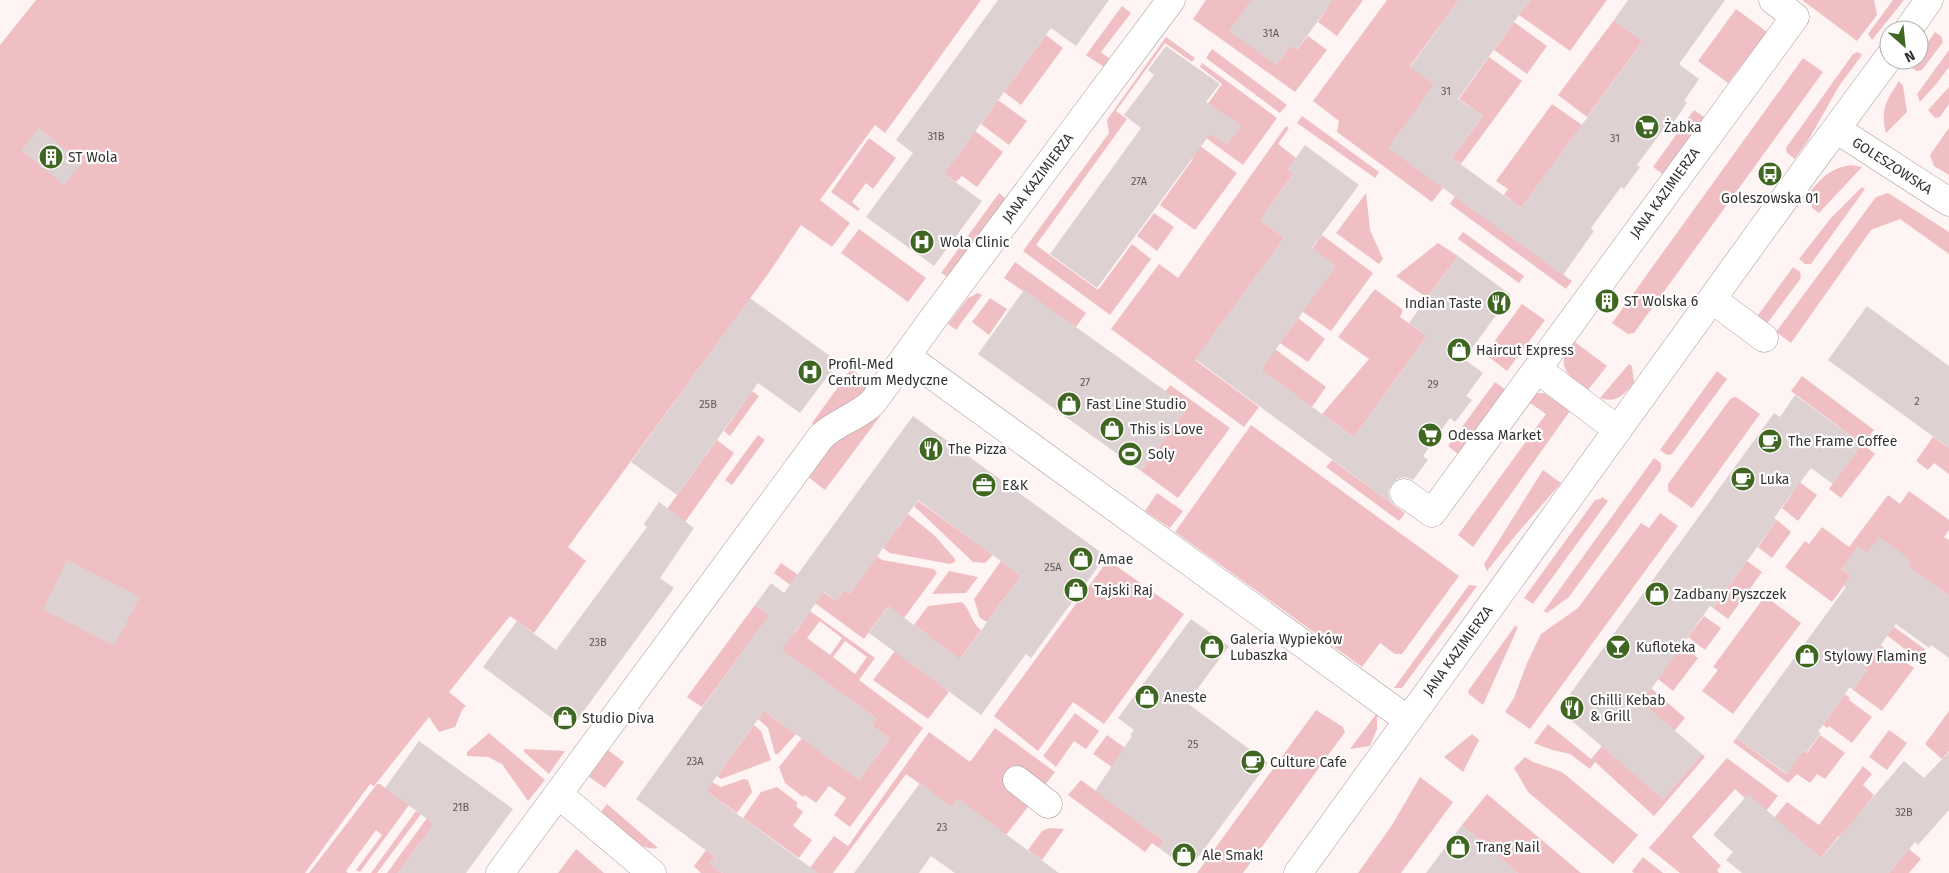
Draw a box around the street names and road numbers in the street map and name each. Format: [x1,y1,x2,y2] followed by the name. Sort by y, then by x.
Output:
[999,130,1077,226] street label: JANA KAZIMIERZA
[1849,134,1935,198] street label: GOLESZOWSKA
[1627,145,1703,241] street label: JANA KAZIMIERZA
[1420,603,1496,699] street label: JANA KAZIMIERZA

